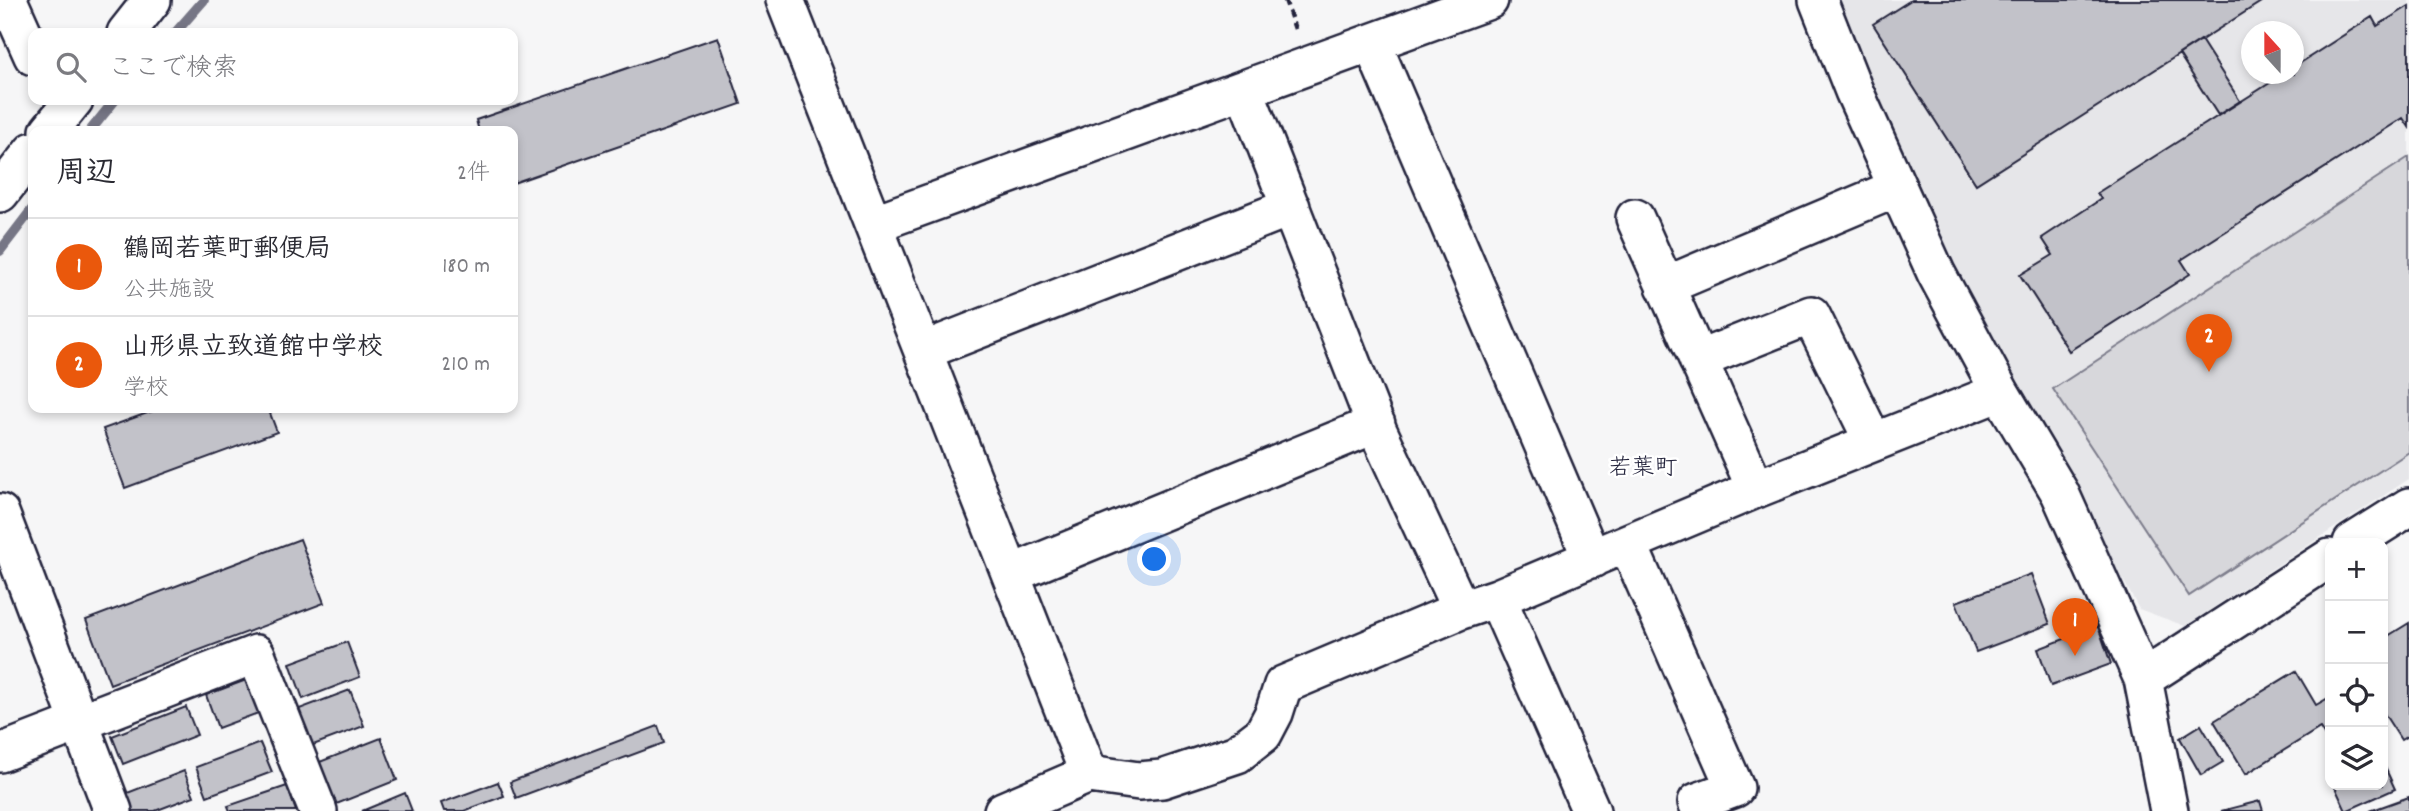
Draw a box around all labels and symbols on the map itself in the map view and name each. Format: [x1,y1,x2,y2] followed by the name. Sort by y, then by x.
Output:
[2241,21,2304,84] north arrow
[2186,314,2232,372] pin: 2
[1609,453,1678,486] district label: 若葉町
[1137,542,1171,576] your location
[2052,598,2098,656] pin: 1

